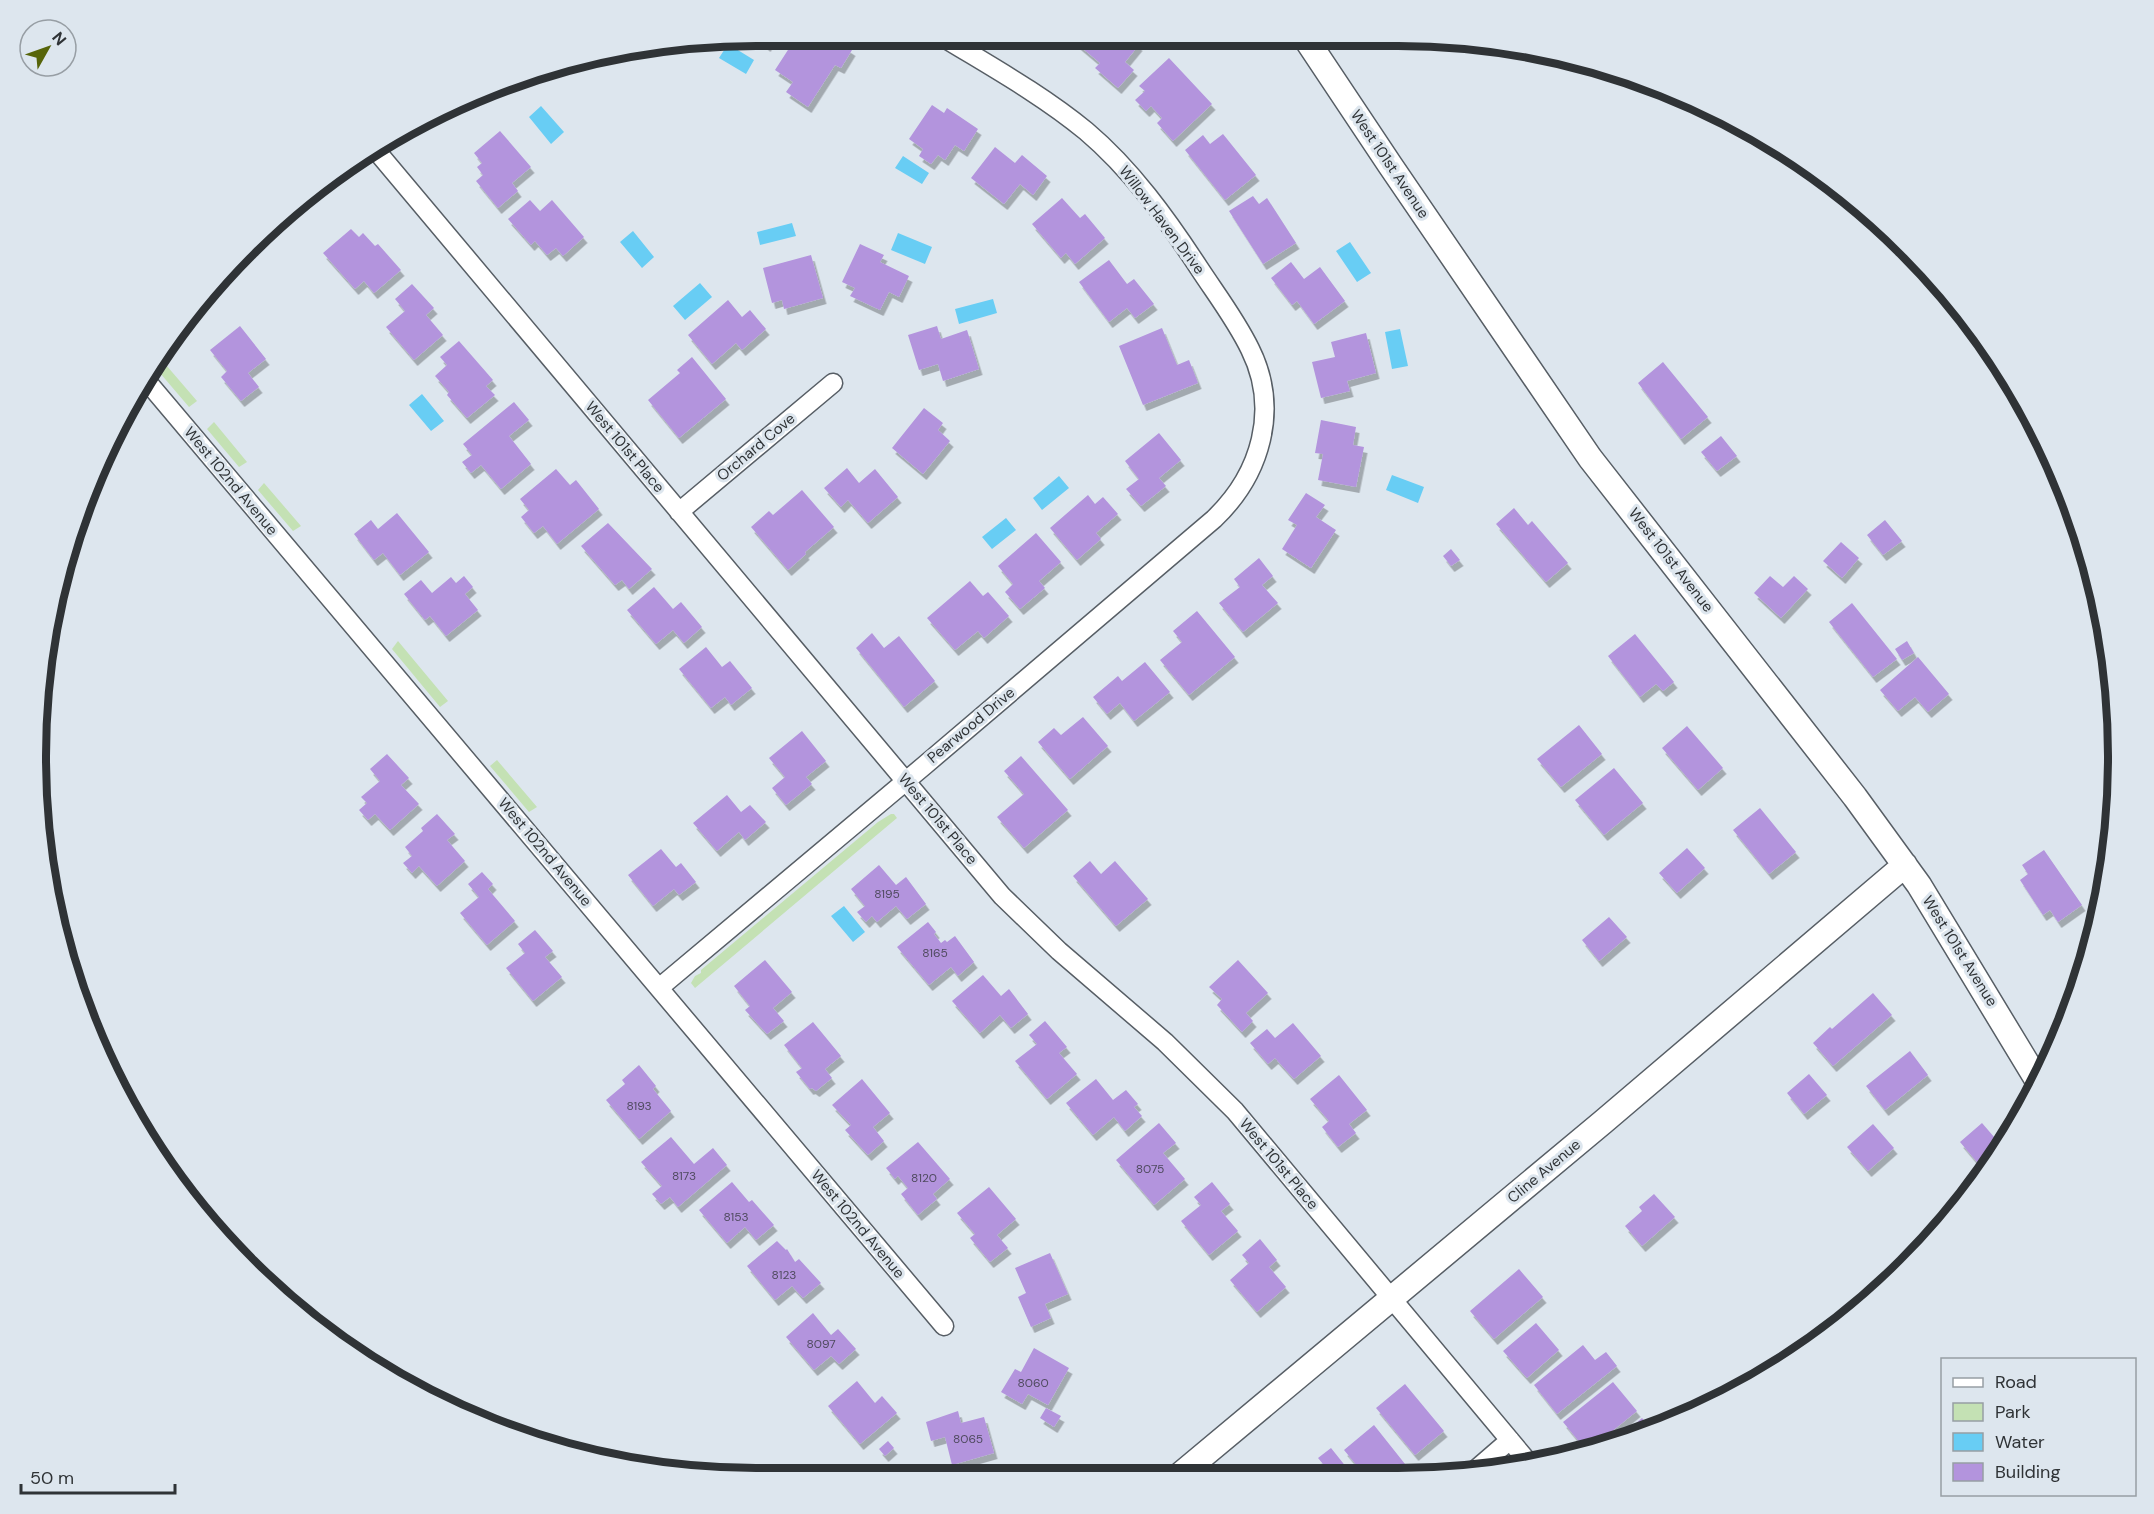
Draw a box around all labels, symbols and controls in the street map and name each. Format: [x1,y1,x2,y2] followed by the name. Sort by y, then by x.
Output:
[18,18,78,78] north arrow
[47,27,71,50] text: N
[1346,106,1434,222] street label: West 101st Avenue
[1115,162,1209,278] street label: Willow Haven Drive
[581,397,669,497] street label: West 101st Place
[713,408,799,486] street label: Orchard Cove
[180,423,282,539] street label: West 102nd Avenue
[1624,504,1718,616] street label: West 101st Avenue
[923,683,1019,767] street label: Pearwood Drive
[894,769,982,869] street label: West 101st Place
[494,794,596,910] street label: West 102nd Avenue
[874,886,900,902] house number: 8195
[1918,892,2002,1010] street label: West 101st Avenue
[922,945,948,961] house number: 8165
[626,1098,652,1114] house number: 8193
[1235,1114,1323,1214] street label: West 101st Place
[1503,1134,1585,1208] street label: Cline Avenue
[1136,1161,1164,1177] house number: 8075
[807,1166,909,1282] street label: West 102nd Avenue
[672,1168,696,1184] house number: 8173
[911,1170,937,1186] house number: 8120
[723,1209,749,1225] house number: 8153
[772,1267,796,1283] house number: 8123
[806,1336,836,1352] house number: 8097
[1941,1358,2136,1496] legend
[1995,1370,2037,1394] text: Road
[1017,1375,1049,1391] house number: 8060
[1995,1400,2031,1424] text: Park
[1995,1430,2045,1454] text: Water
[953,1431,983,1447] house number: 8065
[21,1457,176,1495] scale bar
[1995,1460,2060,1484] text: Building
[30,1466,74,1490] text: 50 m

